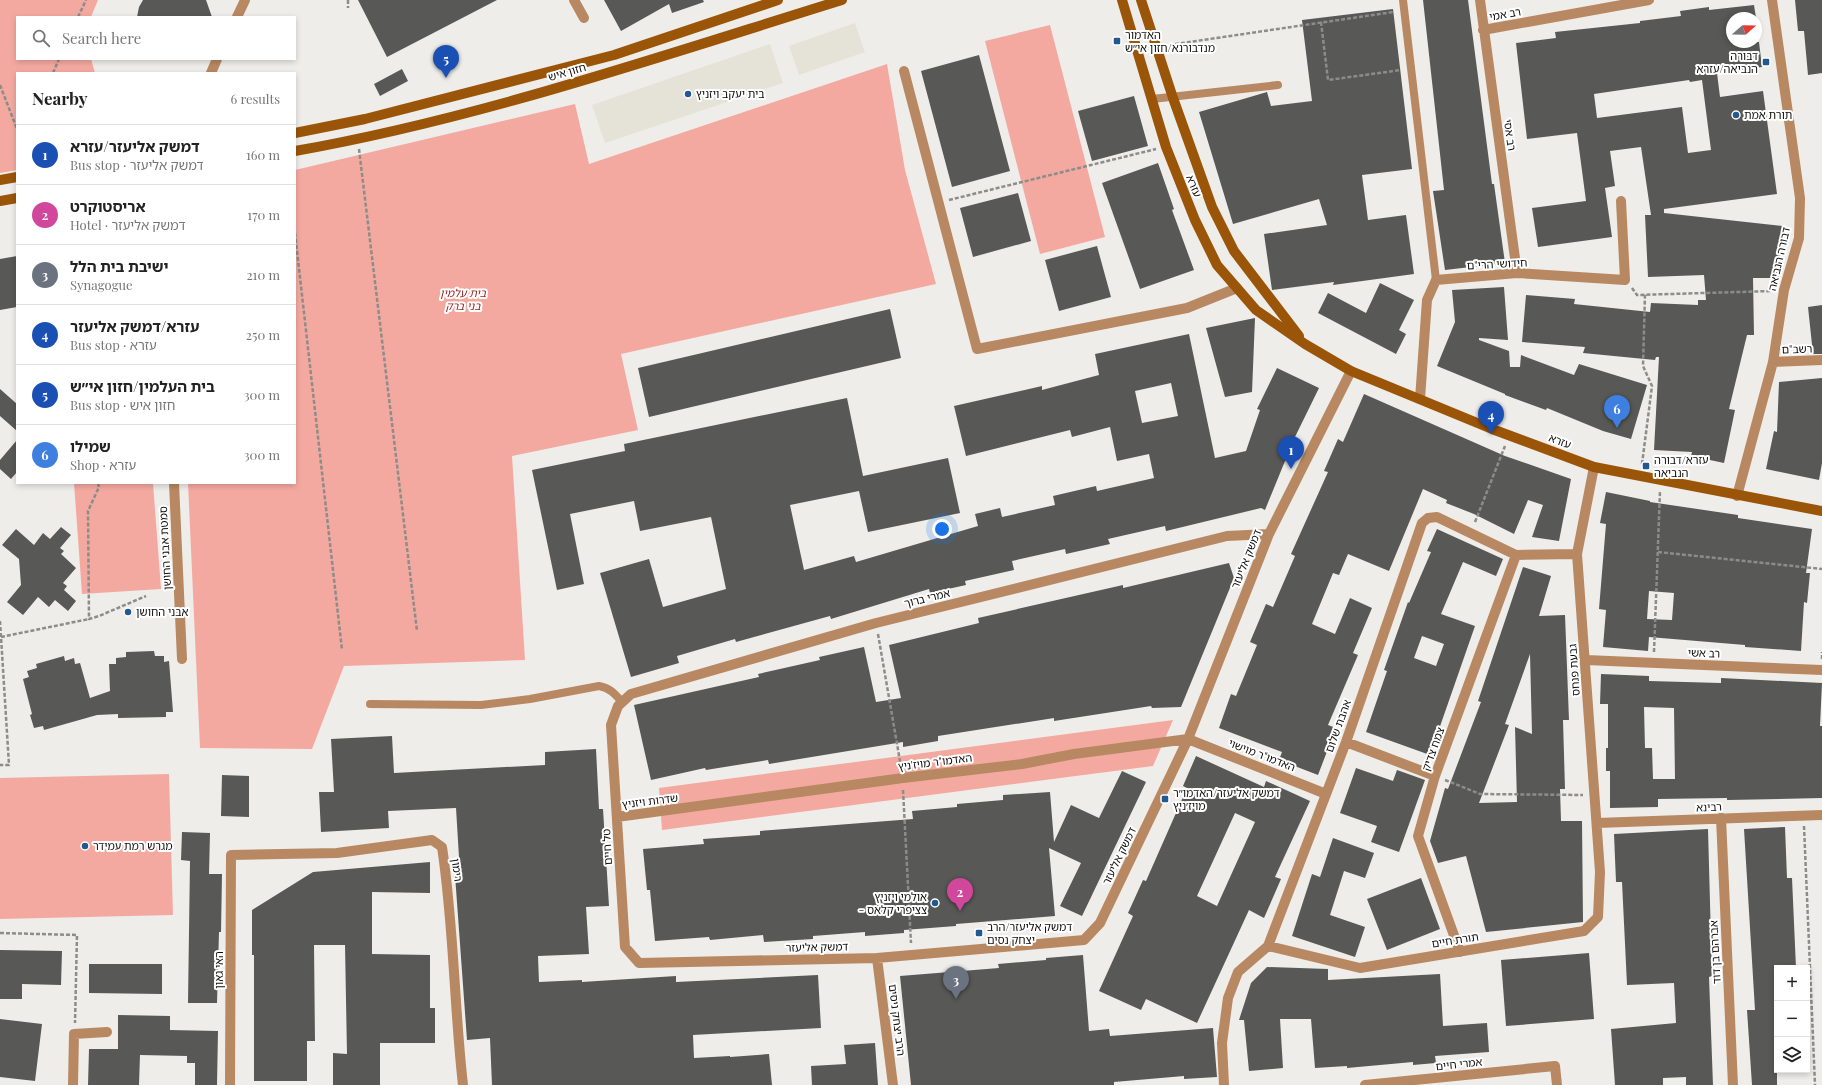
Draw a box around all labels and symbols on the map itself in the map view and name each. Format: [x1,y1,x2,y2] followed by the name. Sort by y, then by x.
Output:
[1488,3,1522,24] street label: רב אמי
[1726,12,1762,48] north arrow
[1125,27,1215,55] place label: האדמור מנדבורנא/חזון אי״ש
[1112,36,1122,46] marker: האדמור מנדבורנא/חזון אי״ש
[433,45,459,78] pin: 5
[1697,48,1758,76] place label: דבורה הנביאה/עזרא
[1761,57,1771,67] marker: דבורה הנביאה/עזרא
[546,59,587,84] street label: חזון איש
[696,86,765,101] place label: בית יעקב ויזניץ
[683,89,693,99] marker: בית יעקב ויזניץ
[1744,107,1792,122] place label: תורת אמת
[1731,110,1741,120] marker: תורת אמת
[1501,118,1520,152] street label: רב אסי
[1183,172,1206,199] street label: עזרא
[1764,226,1793,292] street label: דבורה הנביאה
[1466,254,1528,273] street label: חידושי הרי"ם
[440,285,487,313] park label: בית עלמין בני ברק
[1781,340,1813,357] street label: רשב"ם
[1604,395,1630,428] pin: 6
[1478,401,1504,434] pin: 4
[1547,429,1574,452] street label: עזרא
[1278,436,1304,469] pin: 1
[1654,452,1709,480] place label: עזרא/דבורה הנביאה
[1641,461,1651,471] marker: עזרא/דבורה הנביאה
[155,506,174,590] street label: סמטת אבני החושן
[932,519,952,539] your location
[1227,527,1264,591] street label: דמשק אליעזר
[902,585,952,610] street label: אמרי ברוך
[136,604,188,619] place label: אבני החושן
[123,607,133,617] marker: אבני החושן
[1564,643,1583,697] street label: גבעת פנחס
[1688,644,1720,661] street label: רב אשי
[1321,697,1354,754] street label: אהבת שלום
[1418,725,1447,773] street label: צמח צדיק
[1227,735,1298,774] street label: האדמו"ר מוישוי
[897,750,973,773] street label: האדמו"ר מויז'ניץ
[1173,785,1280,813] place label: דמשק אליעזר/האדמו״ר מויז׳ניץ
[621,790,679,811] street label: שדרות ויזניץ
[1160,794,1170,804] marker: דמשק אליעזר/האדמו״ר מויז׳ניץ
[1696,799,1722,814] street label: רבינא
[1098,824,1139,887] street label: דמשק אליעזר
[598,828,615,866] street label: טל חיים
[93,838,172,853] place label: מגרש רמת עמידר
[80,841,90,851] marker: מגרש רמת עמידר
[448,857,467,882] street label: רימון
[947,878,973,911] pin: 2
[859,889,927,917] place label: אולמי ויזניץ - צציפרי קלאס
[930,898,940,908] marker: אולמי ויזניץ - צציפרי קלאס
[987,919,1072,947] place label: דמשק אליעזר/הרב יצחק נסים
[1705,920,1724,984] street label: אברהם בן דוד
[974,928,984,938] marker: דמשק אליעזר/הרב יצחק נסים
[1430,928,1480,951] street label: תורת חיים
[786,938,848,955] street label: דמשק אליעזר
[211,951,226,989] street label: האי גאון
[943,966,969,999] pin: 3
[886,983,909,1057] street label: הרב יצחק ניסים
[1435,1054,1483,1073] street label: אמרי חיים

